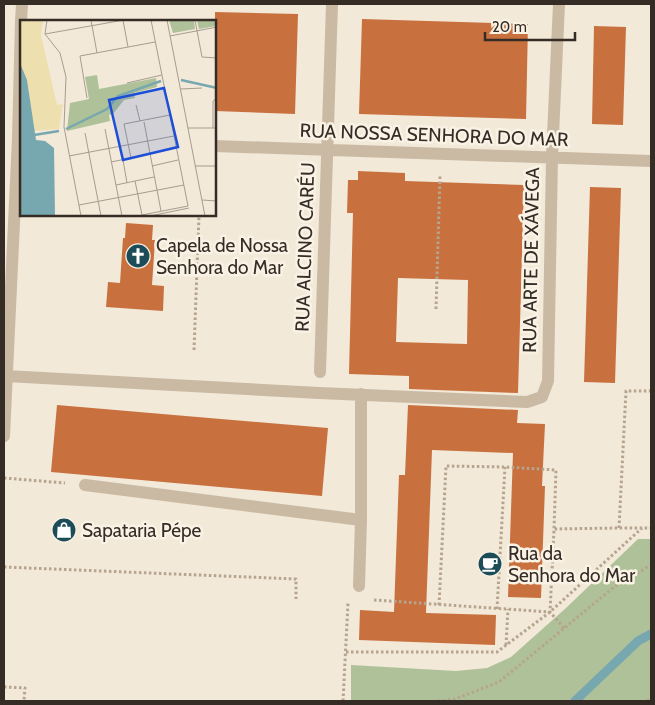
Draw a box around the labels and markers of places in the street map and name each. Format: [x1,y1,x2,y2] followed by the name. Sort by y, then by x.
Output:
[156,234,288,279] place label: Capela de Nossa Senhora do Mar
[125,243,151,269] church icon: Capela de Nossa Senhora do Mar
[51,517,77,543] shop icon: Sapataria Pépe
[82,519,202,542] place label: Sapataria Pépe
[508,542,635,587] place label: Rua da Senhora do Mar
[477,551,503,577] cafe icon: Rua da Senhora do Mar

